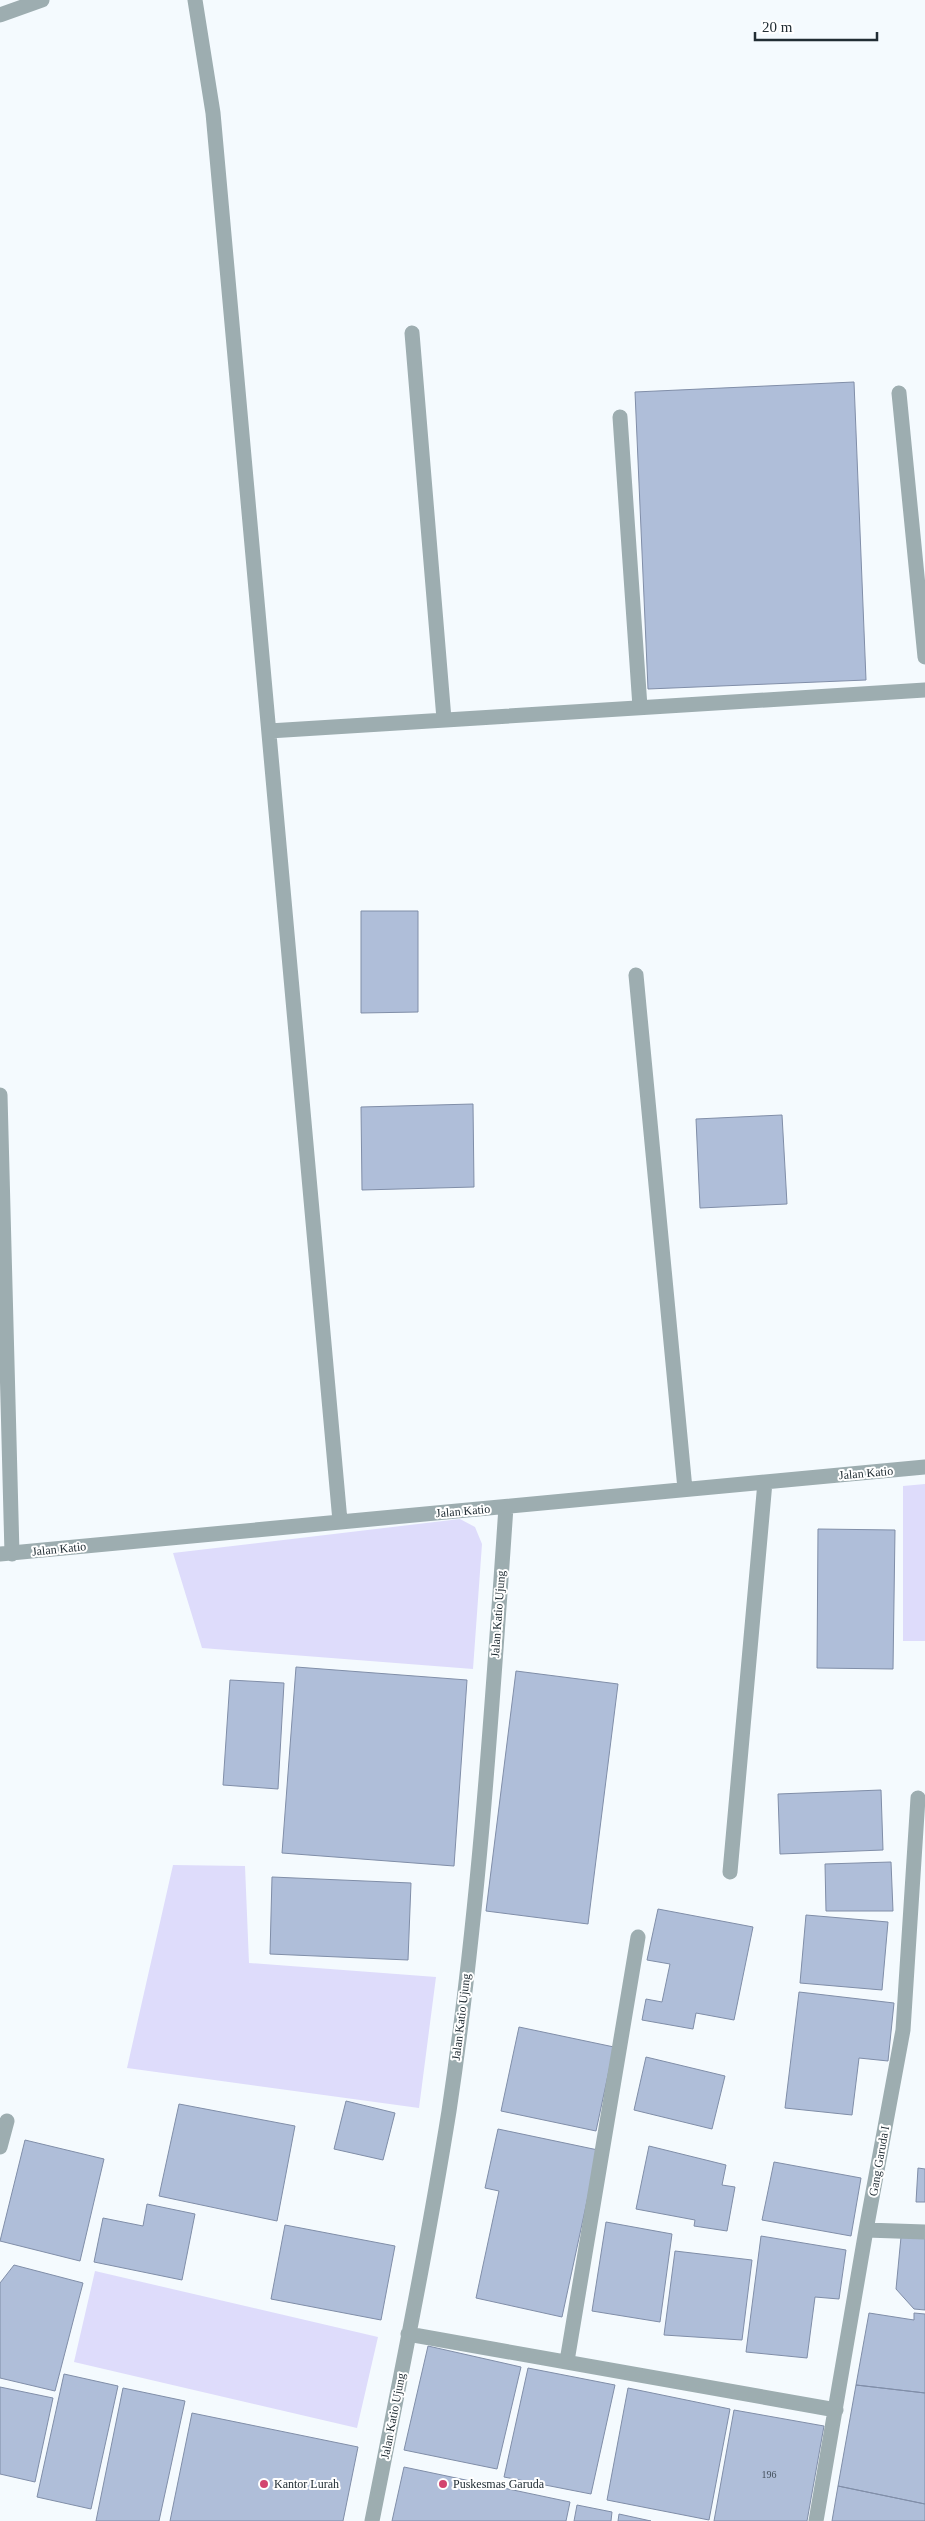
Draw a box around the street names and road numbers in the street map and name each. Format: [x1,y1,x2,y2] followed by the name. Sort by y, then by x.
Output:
[838,1464,894,1482] street label: Jalan Katio
[435,1502,491,1520] street label: Jalan Katio
[31,1539,87,1559] street label: Jalan Katio
[488,1570,508,1658] street label: Jalan Katio Ujung
[449,1973,473,2061] street label: Jalan Katio Ujung
[866,2125,892,2197] street label: Gang Garuda I
[378,2372,408,2460] street label: Jalan Katio Ujung

